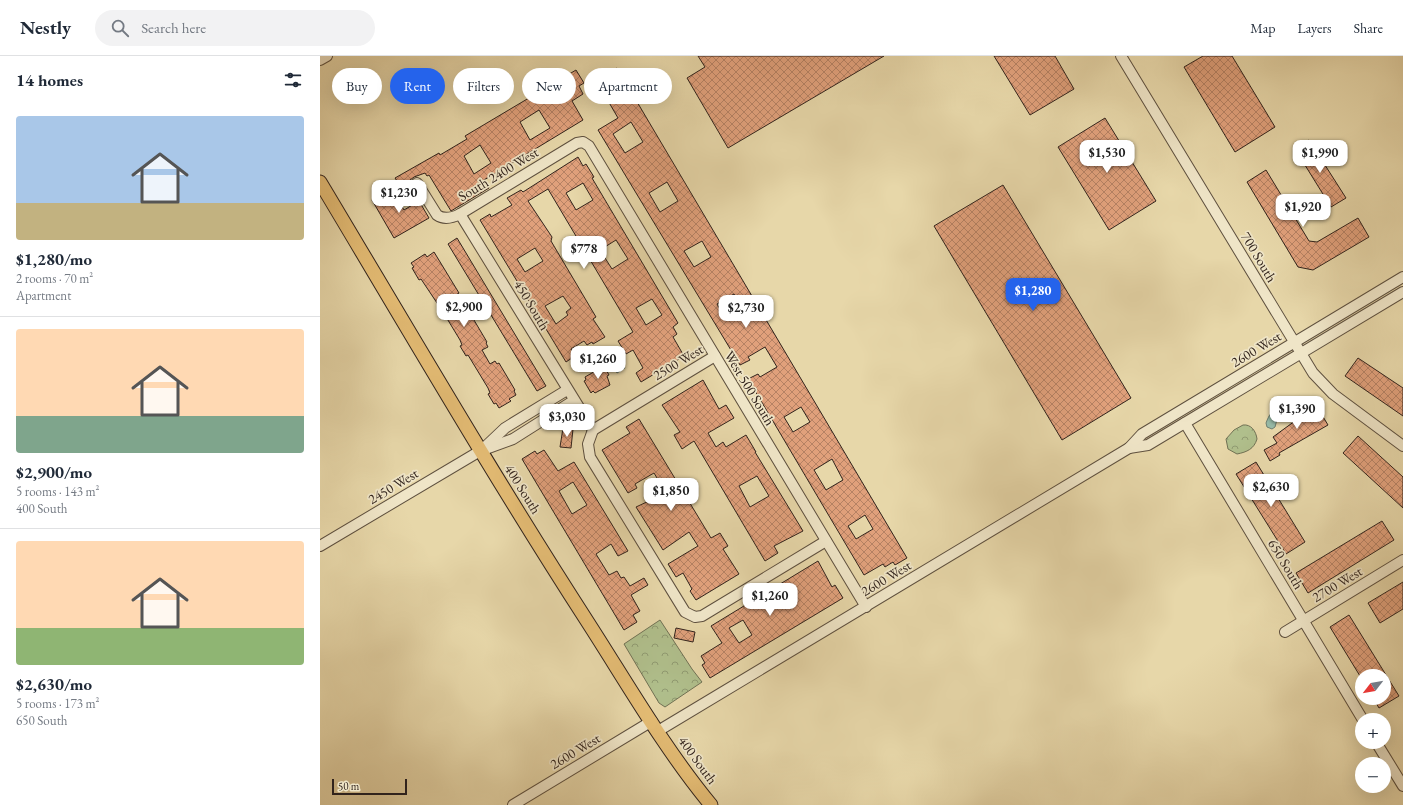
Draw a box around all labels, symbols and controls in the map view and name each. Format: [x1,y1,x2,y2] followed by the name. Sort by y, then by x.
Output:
[95,10,375,46] search box
[20,15,71,40] text: Nestly
[109,17,131,39] icon: search
[141,18,206,37] text: Search here
[1250,19,1275,37] text: Map
[1297,19,1332,37] text: Layers
[1354,19,1383,37] text: Share
[332,68,382,104] chip: Buy
[390,68,445,104] chip: Rent
[453,68,514,104] chip: Filters
[522,68,576,104] chip: New
[584,68,672,104] chip: Apartment
[16,69,83,91] text: 14 homes
[282,69,304,91] icon: filters
[1074,140,1140,174] pin: $1,530
[1287,140,1353,174] pin: $1,990
[124,142,196,214] icon: home
[454,143,542,205] street label: South 2400 West
[1089,144,1125,161] text: $1,530
[1302,144,1338,161] text: $1,990
[366,180,432,214] pin: $1,230
[381,184,417,201] text: $1,230
[1270,194,1336,228] pin: $1,920
[1285,198,1321,215] text: $1,920
[1237,229,1281,285] street label: 700 South
[560,236,608,270] pin: $778
[571,240,597,257] text: $778
[16,248,92,270] text: $1,280/mo
[16,270,93,287] text: 2 rooms · 70 m²
[510,277,554,333] street label: 450 South
[1000,278,1066,312] pin: $1,280
[1015,282,1051,299] text: $1,280
[16,287,71,304] text: Apartment
[431,294,497,328] pin: $2,900
[713,295,779,329] pin: $2,730
[446,298,482,315] text: $2,900
[728,299,764,316] text: $2,730
[1228,327,1285,371] street label: 2600 West
[650,340,707,384] street label: 2500 West
[565,346,631,380] pin: $1,260
[721,347,779,429] street label: West 500 South
[580,350,616,367] text: $1,260
[124,355,196,427] icon: home
[1264,396,1330,430] pin: $1,390
[1279,400,1315,417] text: $1,390
[534,404,600,438] pin: $3,030
[549,408,585,425] text: $3,030
[16,461,92,483] text: $2,900/mo
[501,461,545,517] street label: 400 South
[365,464,422,508] street label: 2450 West
[1238,474,1304,508] pin: $2,630
[638,478,704,512] pin: $1,850
[1253,478,1289,495] text: $2,630
[653,482,689,499] text: $1,850
[16,483,100,500] text: 5 rooms · 143 m²
[16,500,67,517] text: 400 South
[1264,536,1308,592] street label: 650 South
[858,556,915,600] street label: 2600 West
[1309,562,1366,606] street label: 2700 West
[124,567,196,639] icon: home
[737,583,803,617] pin: $1,260
[752,587,788,604] text: $1,260
[1355,669,1391,705] north arrow
[1355,669,1391,793] map controls
[16,673,92,695] text: $2,630/mo
[16,695,100,712] text: 5 rooms · 173 m²
[16,712,67,729] text: 650 South
[1355,713,1391,749] button: +
[547,729,604,773] street label: 2600 West
[674,732,722,788] street label: 400 South
[1355,757,1391,793] button: −
[332,777,407,796] scale bar
[338,779,359,793] text: 50 m

